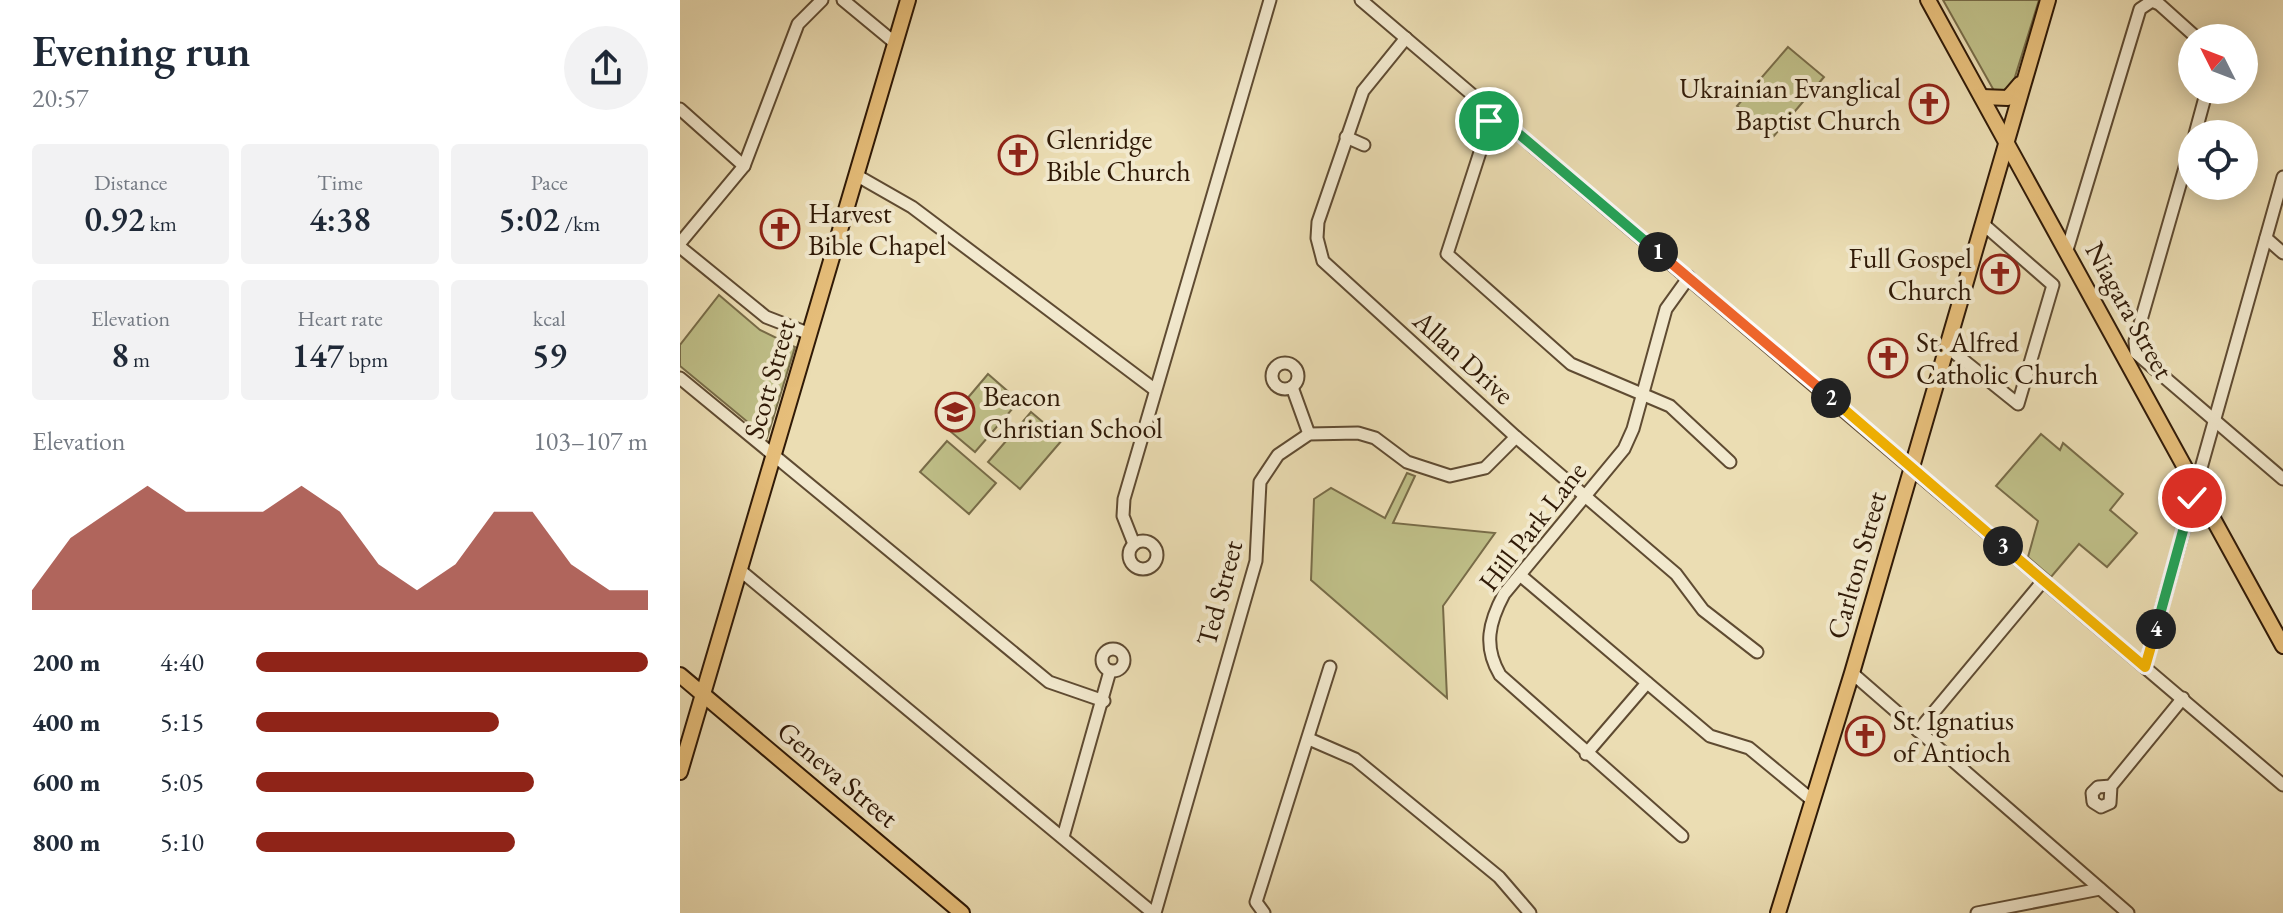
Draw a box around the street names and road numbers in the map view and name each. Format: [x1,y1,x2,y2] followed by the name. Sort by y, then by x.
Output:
[2078,235,2182,385] street label: Niagara Street
[1405,301,1522,412] street label: Allan Drive
[735,315,803,443] street label: Scott Street
[1470,454,1594,598] street label: Hill Park Lane
[1818,487,1894,643] street label: Carlton Street
[1188,536,1250,650] street label: Ted Street
[770,713,906,835] street label: Geneva Street

